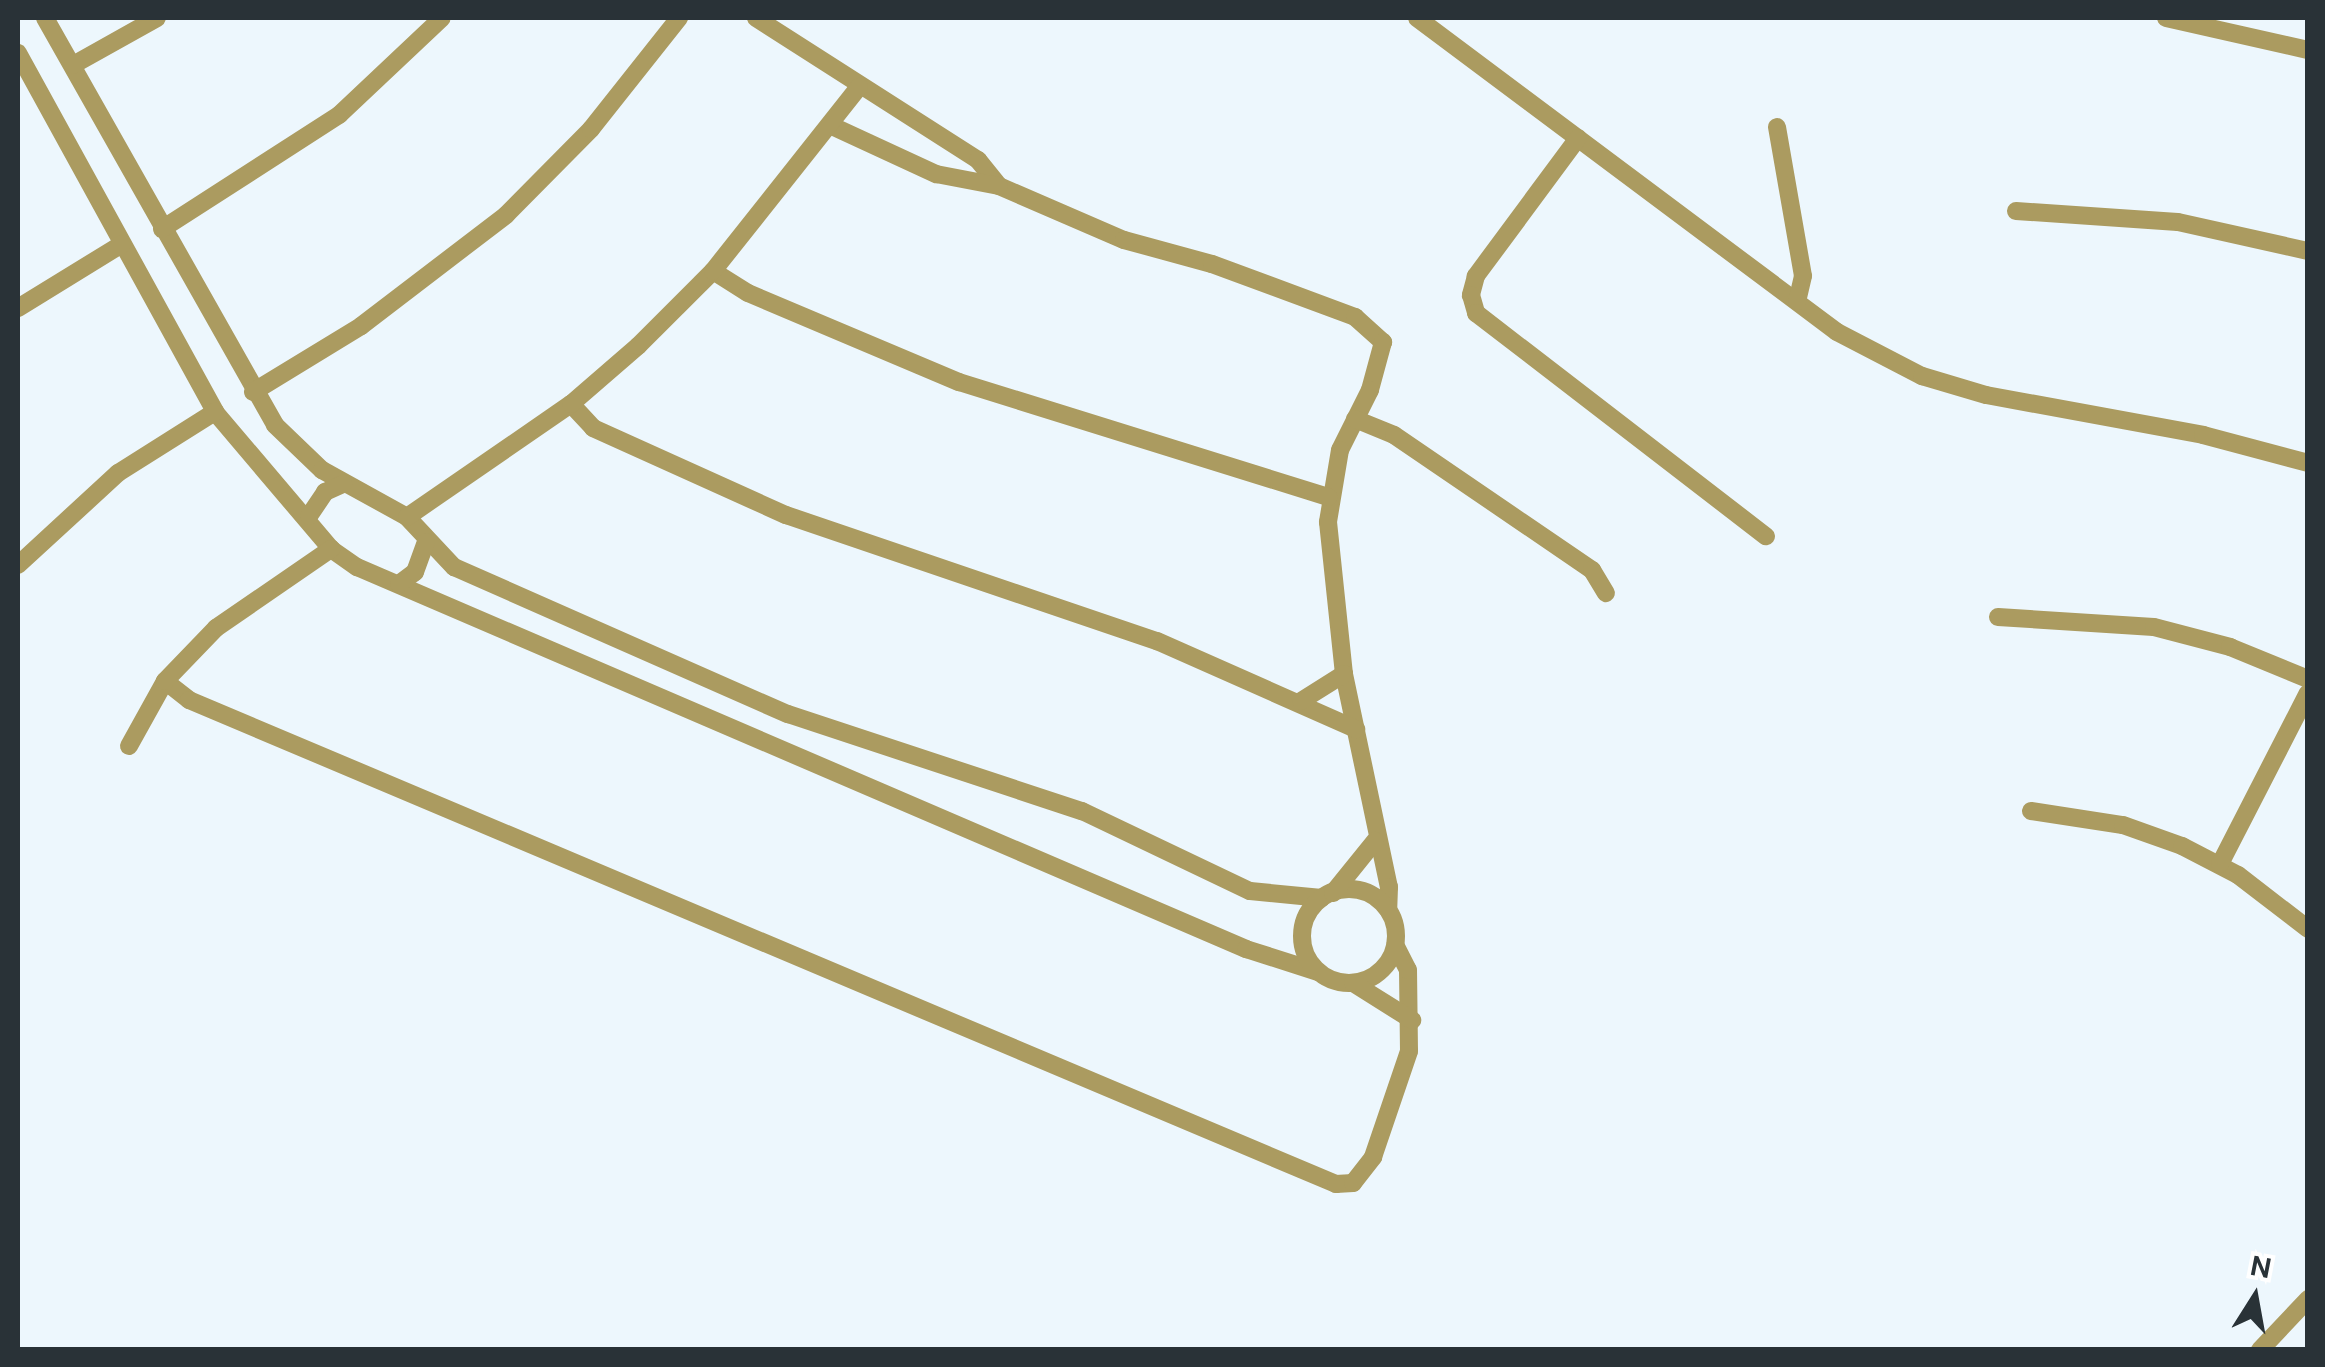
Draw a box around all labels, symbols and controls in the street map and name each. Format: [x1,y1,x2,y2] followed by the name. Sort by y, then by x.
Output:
[2205,1247,2305,1347] north arrow
[2247,1247,2274,1287] text: N

